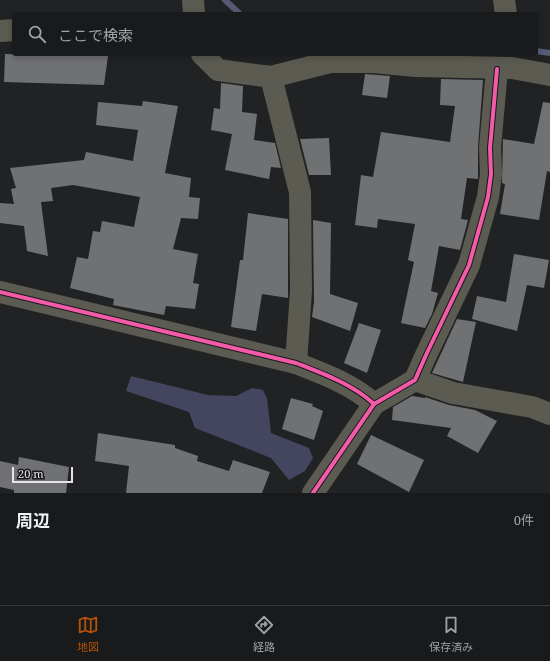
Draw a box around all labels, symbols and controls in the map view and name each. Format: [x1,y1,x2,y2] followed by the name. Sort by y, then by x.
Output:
[12,12,538,56] search box
[26,23,48,45] icon: search
[58,25,133,45] text: ここで検索
[12,465,73,484] scale bar
[18,466,44,481] text: 20 m
[16,509,50,532] text: 周辺
[514,511,534,529] text: 0件
[77,614,99,654] tab: 地図
[253,614,275,654] tab: 経路
[429,614,473,654] tab: 保存済み

